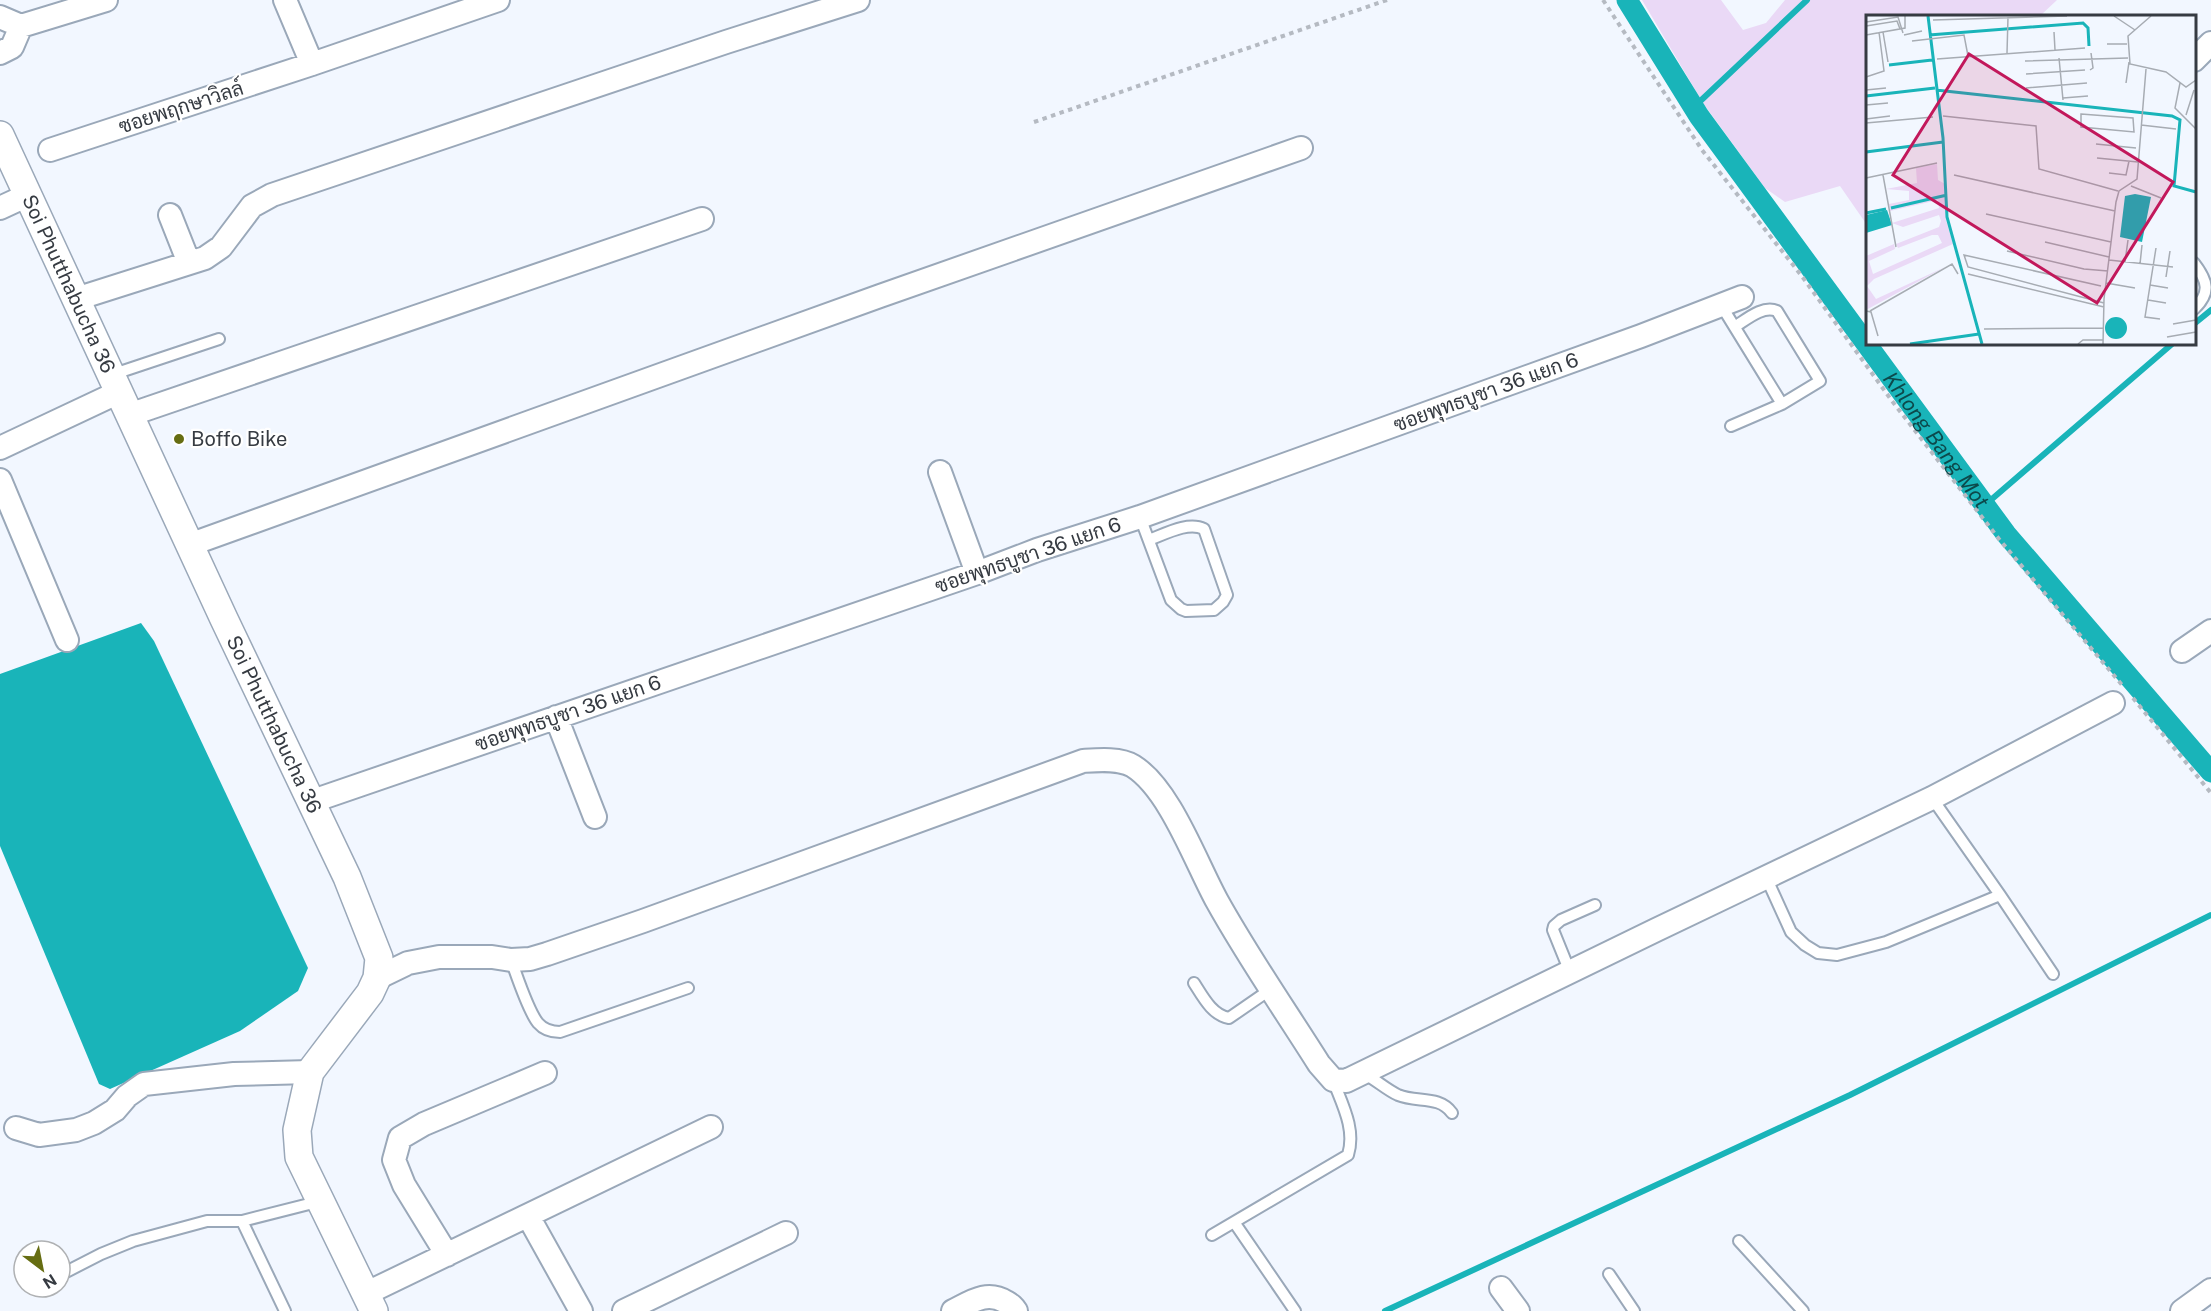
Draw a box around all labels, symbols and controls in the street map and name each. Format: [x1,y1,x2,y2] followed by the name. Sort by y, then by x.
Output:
[1866,15,2196,345] inset map
[115,74,246,138] street label: ซอยพฤกษาวิลล์
[17,191,121,377] street label: Soi Phutthabucha 36
[1390,347,1583,439] street label: ซอยพุทธบูชา 36 แยก 6
[1878,367,1995,513] water label: Khlong Bang Mot
[191,427,287,451] place label: Boffo Bike
[172,432,186,446] marker: Boffo Bike
[932,512,1125,601] street label: ซอยพุทธบูชา 36 แยก 6
[222,632,327,817] street label: Soi Phutthabucha 36
[472,670,665,759] street label: ซอยพุทธบูชา 36 แยก 6
[12,1239,72,1299] north arrow
[39,1270,60,1293] text: N

